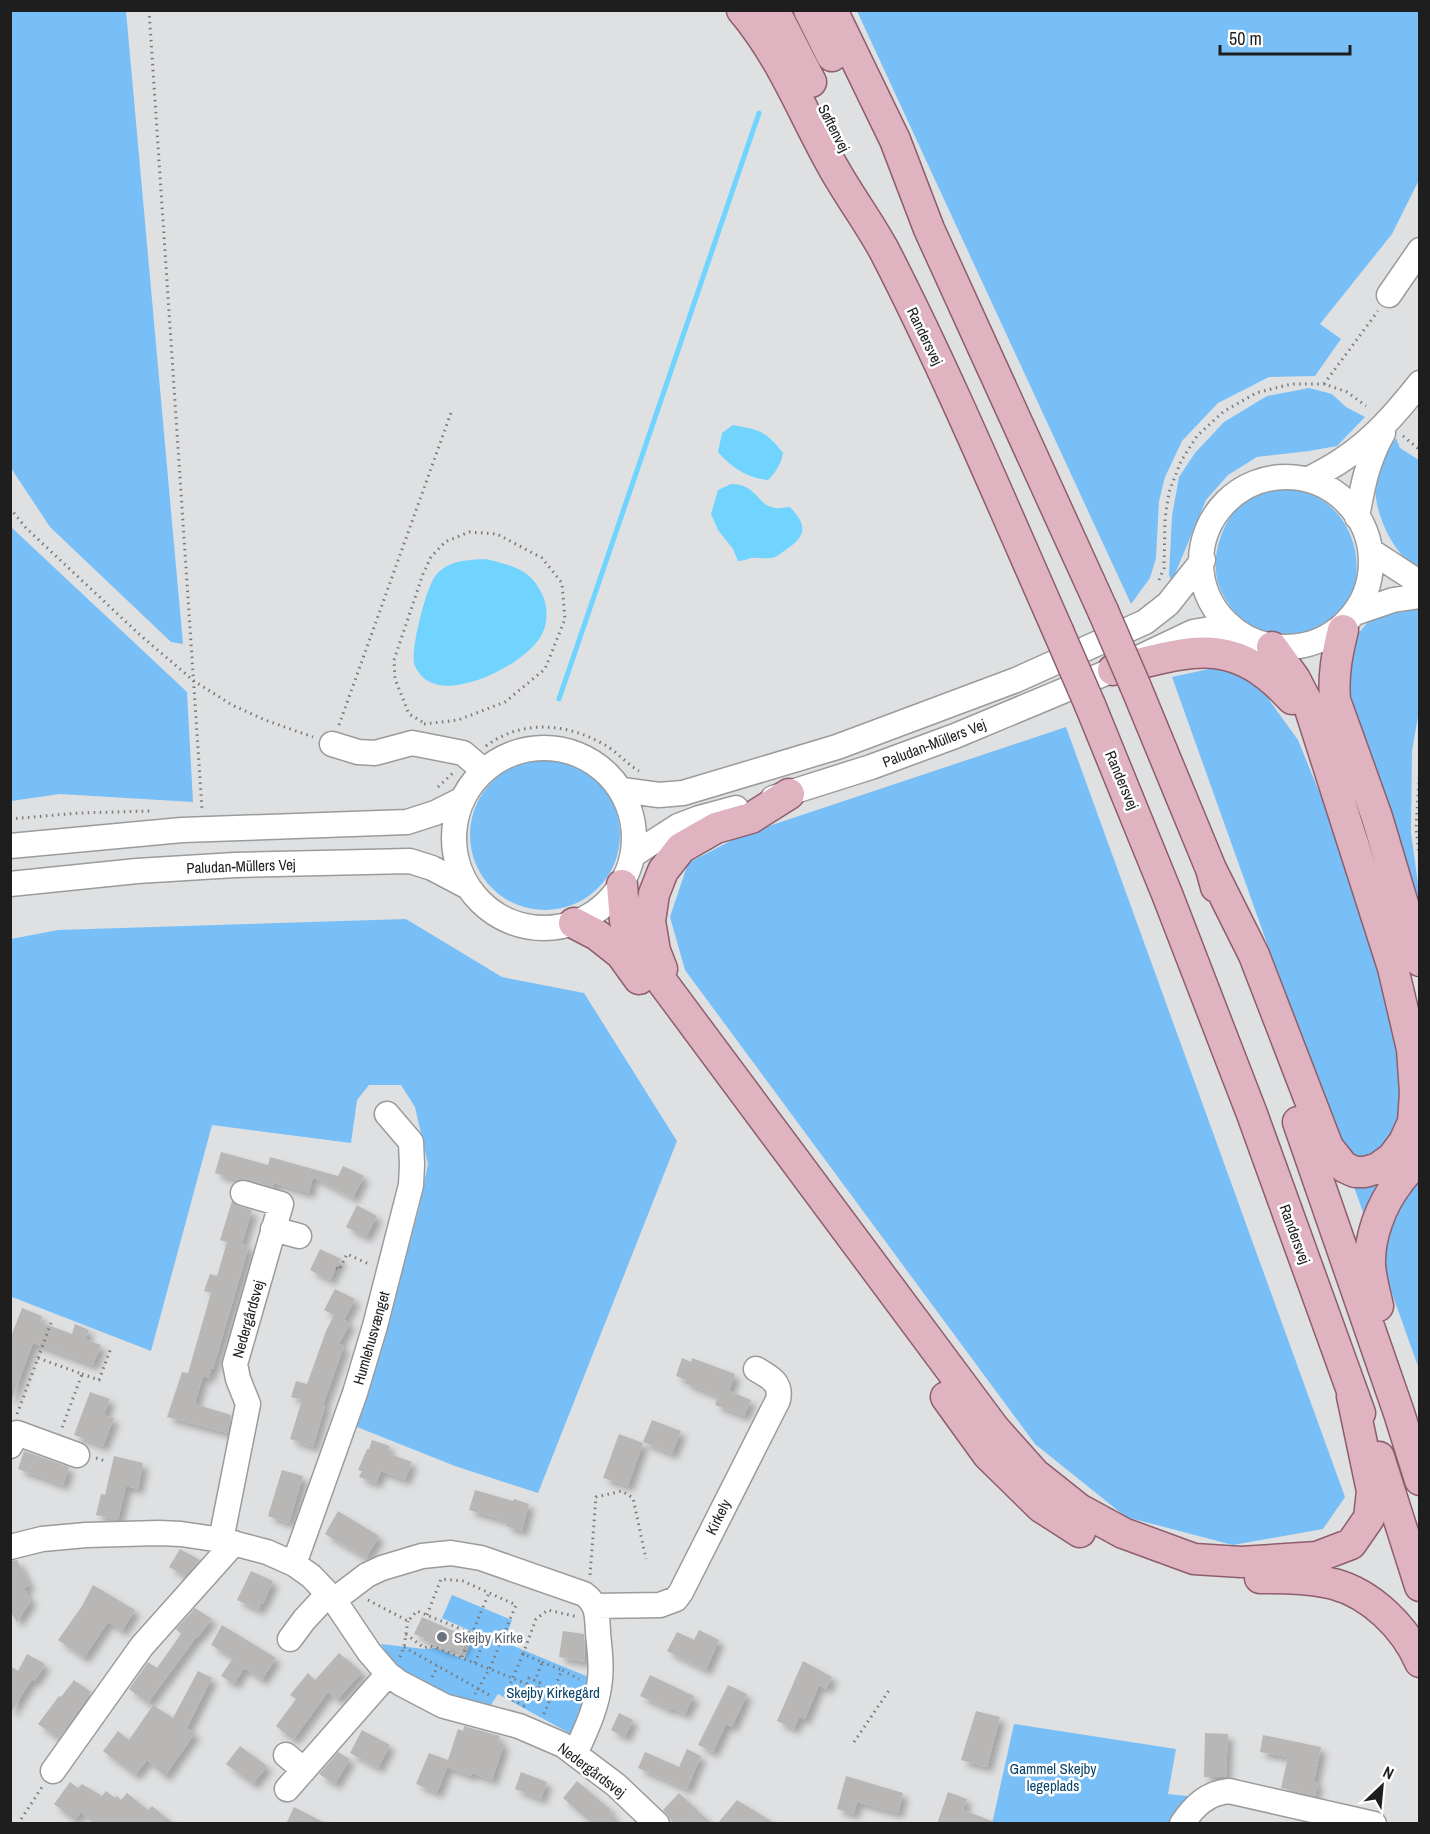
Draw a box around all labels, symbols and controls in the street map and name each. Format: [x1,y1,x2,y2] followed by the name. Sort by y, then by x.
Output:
[1220,18,1350,56] scale bar
[1229,26,1262,51] text: 50 m
[813,100,855,156] street label: Søftenvej
[902,303,948,369] street label: Randersvej
[879,714,989,772] street label: Paludan-Müllers Vej
[1100,747,1144,813] street label: Randersvej
[186,854,296,878] street label: Paludan-Müllers Vej
[1274,1201,1316,1267] street label: Randersvej
[227,1278,269,1360] street label: Nedergårdsvej
[348,1288,395,1387] street label: Humlehusvænget
[700,1495,736,1538] street label: Kirkely
[454,1627,523,1648] place label: Skejby Kirke
[435,1630,449,1644] marker: Skejby Kirke
[506,1682,600,1703] park label: Skejby Kirkegård
[554,1738,630,1802] street label: Nedergårdsvej
[1352,1756,1412,1816] north arrow
[1010,1758,1097,1796] park label: Gammel Skejby legeplads
[1379,1761,1398,1784] text: N

